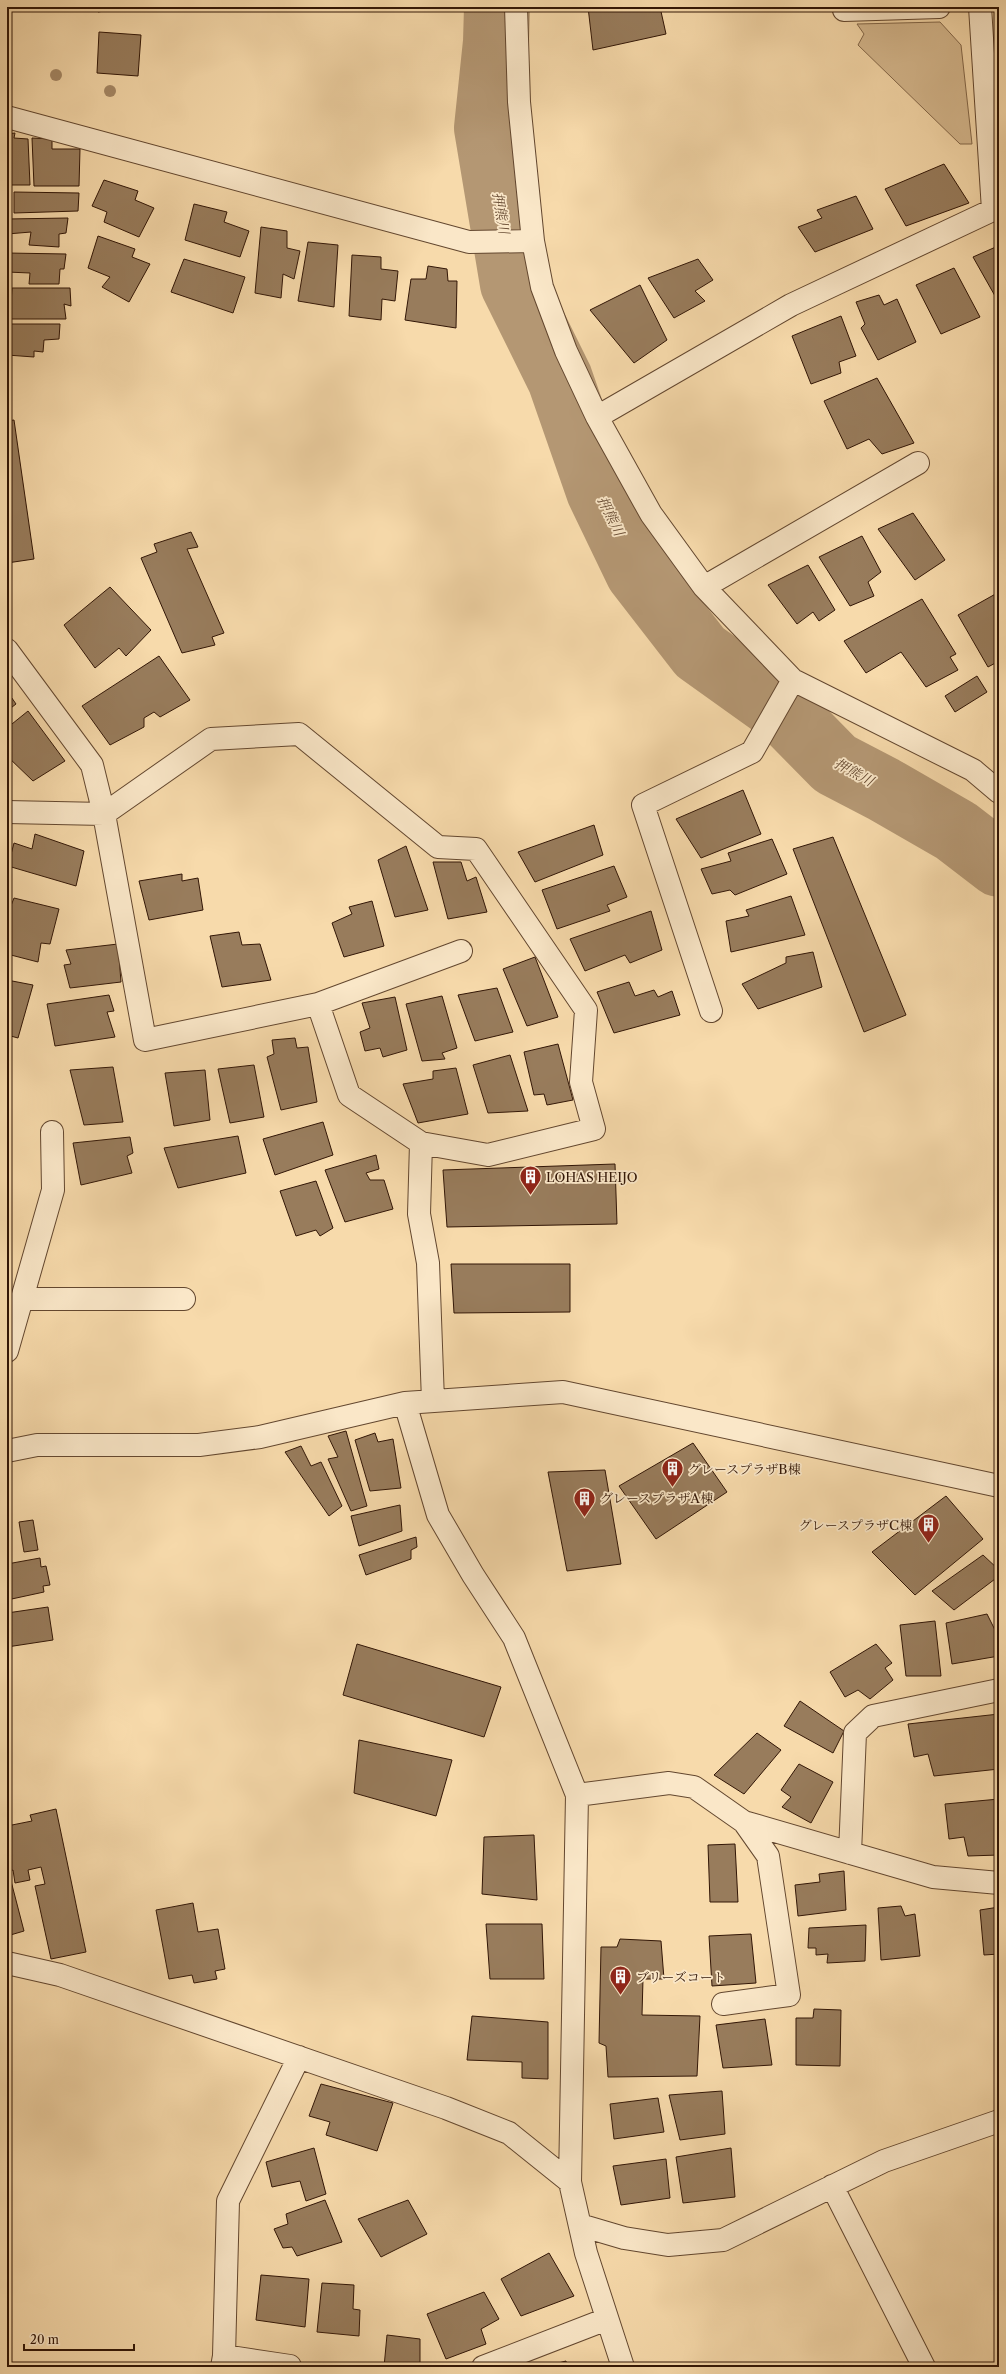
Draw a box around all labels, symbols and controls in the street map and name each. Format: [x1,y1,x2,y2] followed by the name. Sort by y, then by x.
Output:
[489,191,513,237] water label: 押熊川
[594,493,629,541] water label: 押熊川
[831,754,878,791] water label: 押熊川
[518,1164,544,1197] building icon: LOHAS HEIJO
[546,1169,638,1185] place label: LOHAS HEIJO
[660,1456,686,1489] building icon: グレースプラザB棟
[688,1461,800,1477] place label: グレースプラザB棟
[572,1485,598,1518] building icon: グレースプラザA棟
[600,1490,713,1506] place label: グレースプラザA棟
[915,1512,941,1545] building icon: グレースプラザC棟
[799,1517,912,1533] place label: グレースプラザC棟
[608,1964,634,1997] building icon: ブリーズコート
[636,1969,726,1985] place label: ブリーズコート
[24,2326,134,2352] scale bar
[30,2332,59,2347] text: 20 m

